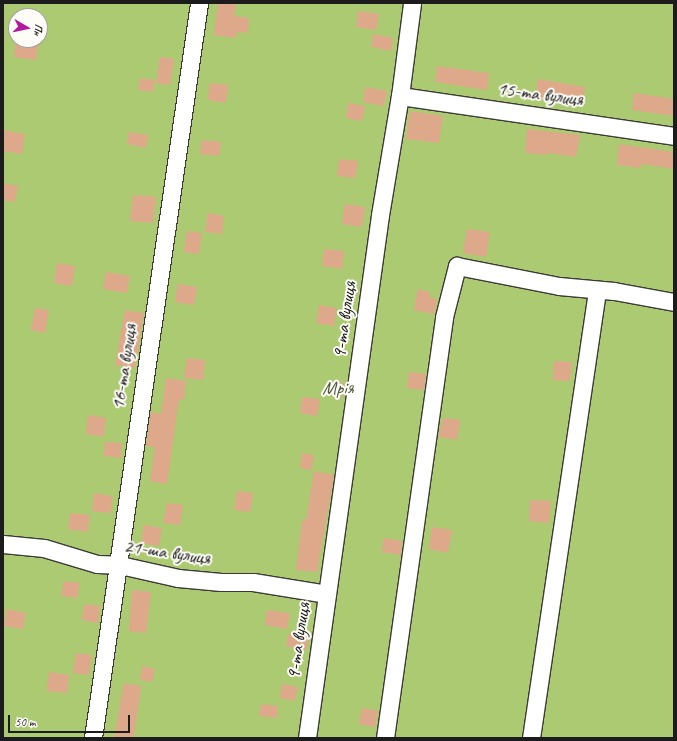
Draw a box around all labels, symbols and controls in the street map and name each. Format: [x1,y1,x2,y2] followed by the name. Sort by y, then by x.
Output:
[8,8,48,48] north arrow
[31,23,47,36] text: Пн
[495,78,585,112] street label: 15-та вулиця
[328,280,362,360] street label: 9-та вулиця
[107,322,143,412] street label: 16-та вулиця
[322,378,354,400] park label: Мрія
[122,535,212,571] street label: 21-ша вулиця
[282,601,316,681] street label: 9-та вулиця
[10,707,132,733] scale bar
[15,714,35,730] text: 50 m

